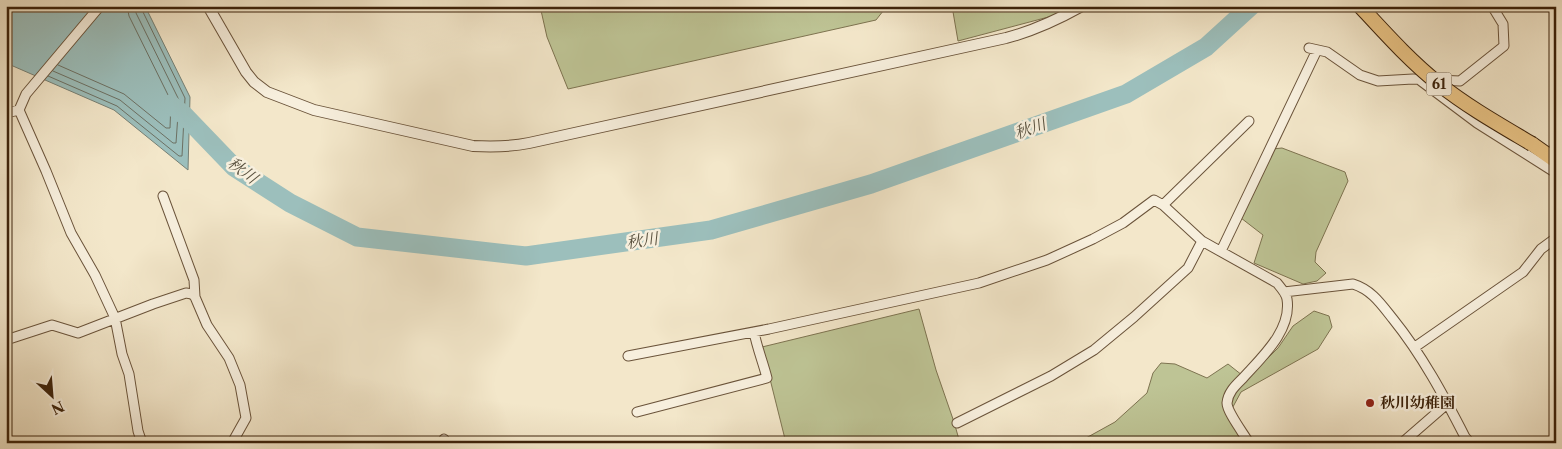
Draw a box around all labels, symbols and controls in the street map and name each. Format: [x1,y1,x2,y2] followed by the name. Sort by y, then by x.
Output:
[1426,72,1452,96] road number: 61
[1012,112,1050,143] water label: 秋川
[224,152,263,189] water label: 秋川
[625,228,661,252] water label: 秋川
[28,372,78,422] north arrow
[1380,393,1455,412] place label: 秋川幼稚園
[48,397,67,418] text: N
[1364,397,1376,409] marker: 秋川幼稚園

